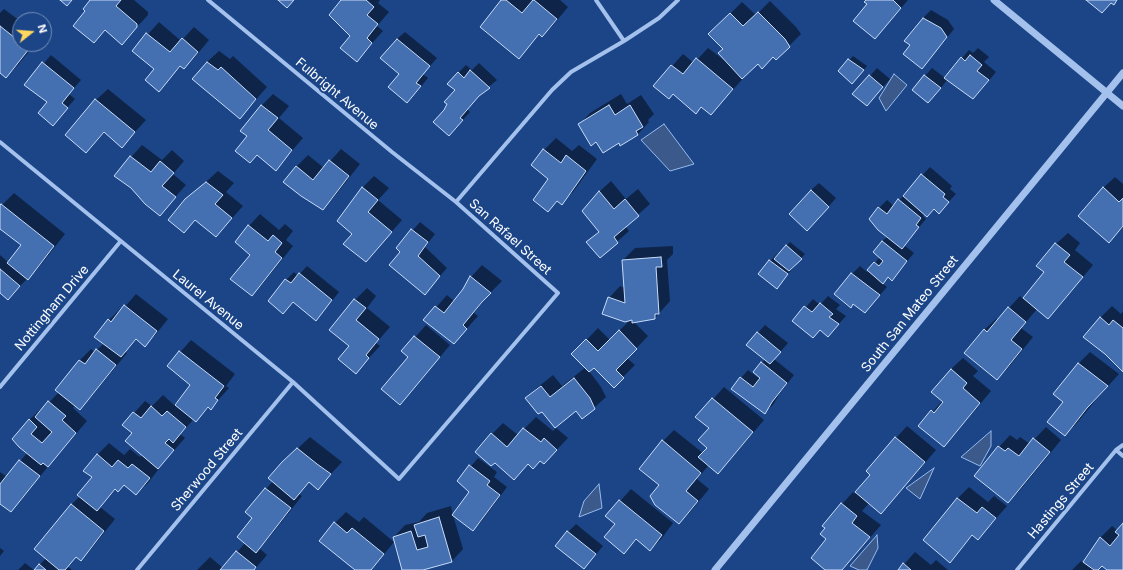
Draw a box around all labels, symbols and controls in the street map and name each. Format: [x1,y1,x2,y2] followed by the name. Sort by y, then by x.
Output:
[12,12,52,52] north arrow
[35,23,50,35] text: N
[292,55,382,133] street label: Fulbright Avenue
[466,196,554,278] street label: San Rafael Street
[858,253,962,375] street label: South San Mateo Street
[12,262,92,354] street label: Nottingham Drive
[169,267,247,333] street label: Laurel Avenue
[168,426,246,514] street label: Sherwood Street
[1025,460,1097,542] street label: Hastings Street

